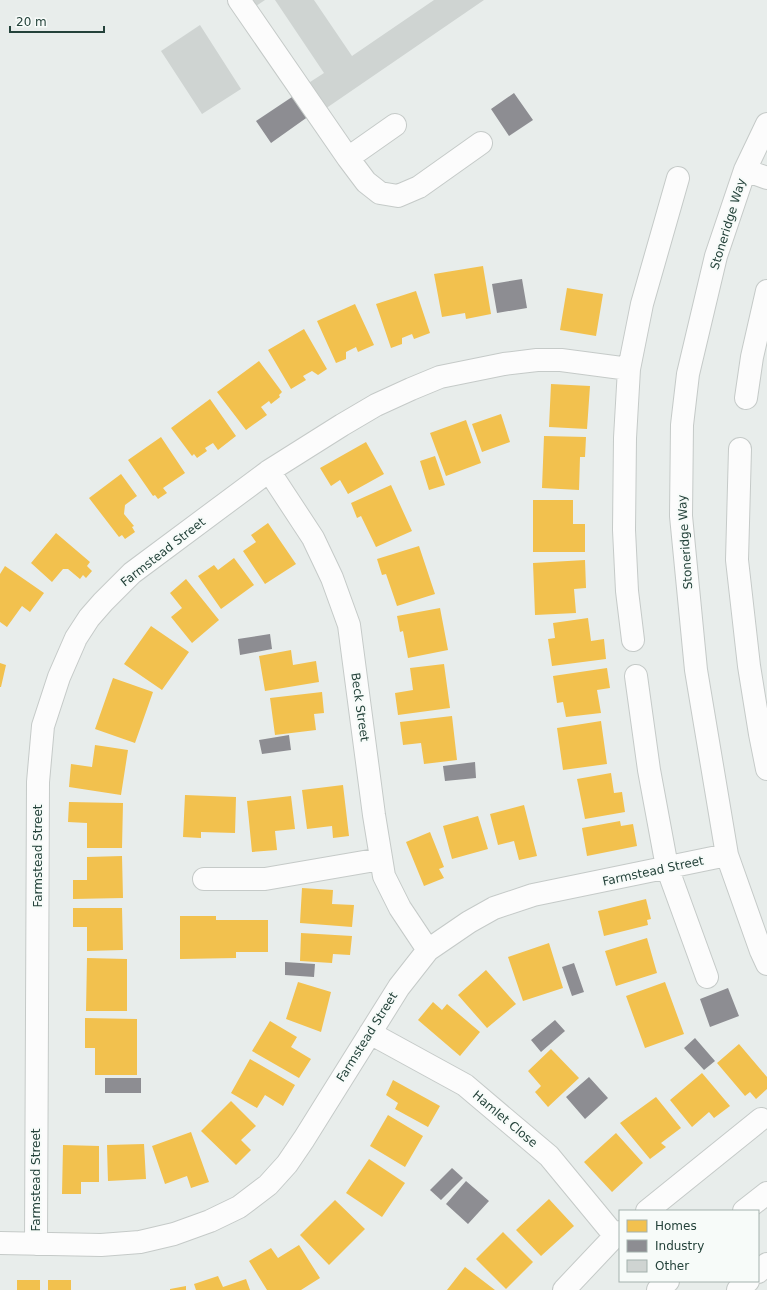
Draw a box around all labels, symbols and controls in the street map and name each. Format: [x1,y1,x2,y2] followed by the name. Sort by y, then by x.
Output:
[10,8,104,34] scale bar
[16,15,47,29] text: 20 m
[707,177,749,271] street label: Stoneridge Way
[675,494,695,590] street label: Stoneridge Way
[118,515,208,589] street label: Farmstead Street
[348,672,372,743] street label: Beck Street
[31,804,45,908] street label: Farmstead Street
[601,853,705,889] street label: Farmstead Street
[334,989,400,1084] street label: Farmstead Street
[470,1088,540,1150] street label: Hamlet Close
[29,1128,43,1232] street label: Farmstead Street
[619,1210,759,1282] legend
[655,1219,697,1233] text: Homes
[655,1239,704,1253] text: Industry
[655,1259,689,1273] text: Other

